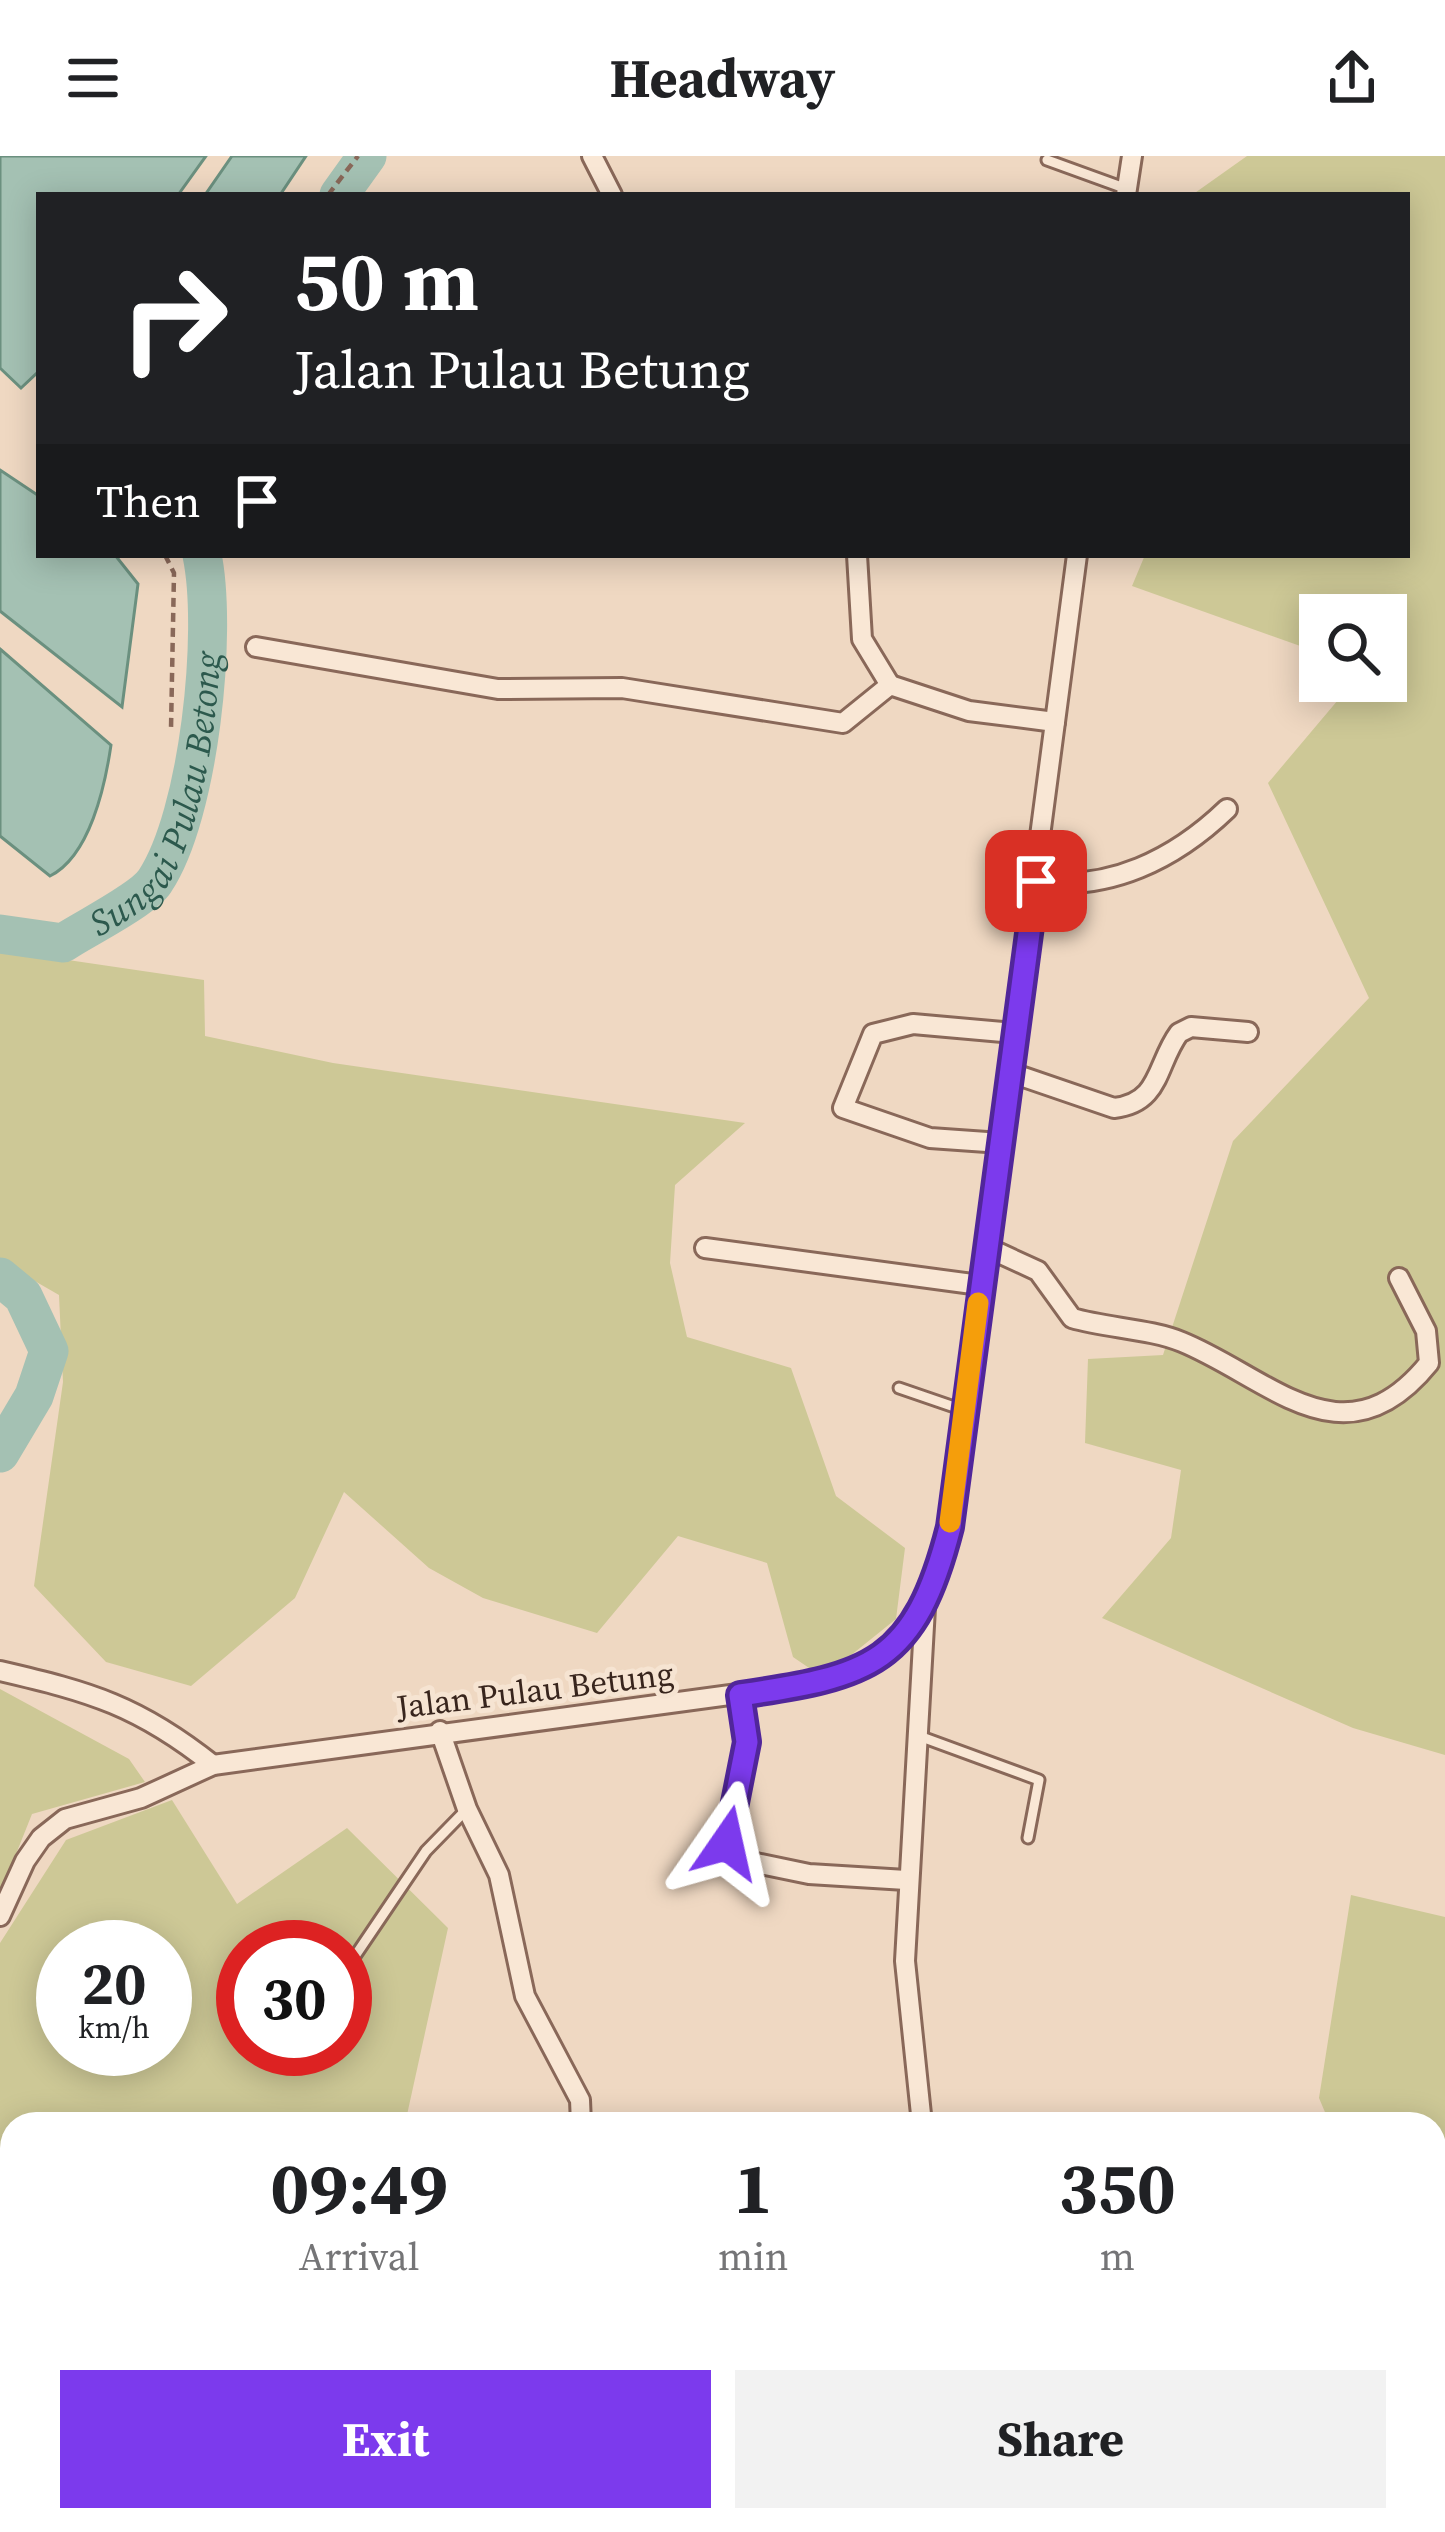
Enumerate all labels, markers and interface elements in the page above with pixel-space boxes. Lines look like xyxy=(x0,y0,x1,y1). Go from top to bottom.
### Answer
text: Headway xyxy=(610,41,835,115)
icon: menu xyxy=(60,45,126,111)
icon: share xyxy=(1319,45,1385,111)
text: 50 m xyxy=(294,223,479,338)
icon: right xyxy=(96,240,252,396)
text: Jalan Pulau Betung xyxy=(294,332,750,406)
icon: arrive xyxy=(224,468,290,534)
text: Then xyxy=(96,470,200,532)
map controls xyxy=(1299,594,1407,702)
button: search xyxy=(1299,594,1407,702)
water label: Sungai Pulau Betong xyxy=(80,649,232,947)
pin xyxy=(985,830,1087,932)
icon: arrive xyxy=(1003,848,1069,914)
street label: Jalan Pulau Betung xyxy=(393,1651,676,1729)
position arrow xyxy=(664,1780,790,1906)
speed limit sign: 30 xyxy=(216,1920,372,2076)
text: 20 xyxy=(81,1942,147,2024)
text: km/h xyxy=(78,2007,150,2048)
text: 09:49 xyxy=(270,2138,448,2237)
text: 1 xyxy=(734,2138,773,2237)
text: 350 xyxy=(1059,2138,1176,2237)
text: Arrival xyxy=(299,2230,419,2283)
text: min xyxy=(718,2230,789,2283)
text: m xyxy=(1100,2230,1135,2283)
button: Exit xyxy=(60,2370,711,2508)
button: Share xyxy=(735,2370,1386,2508)

